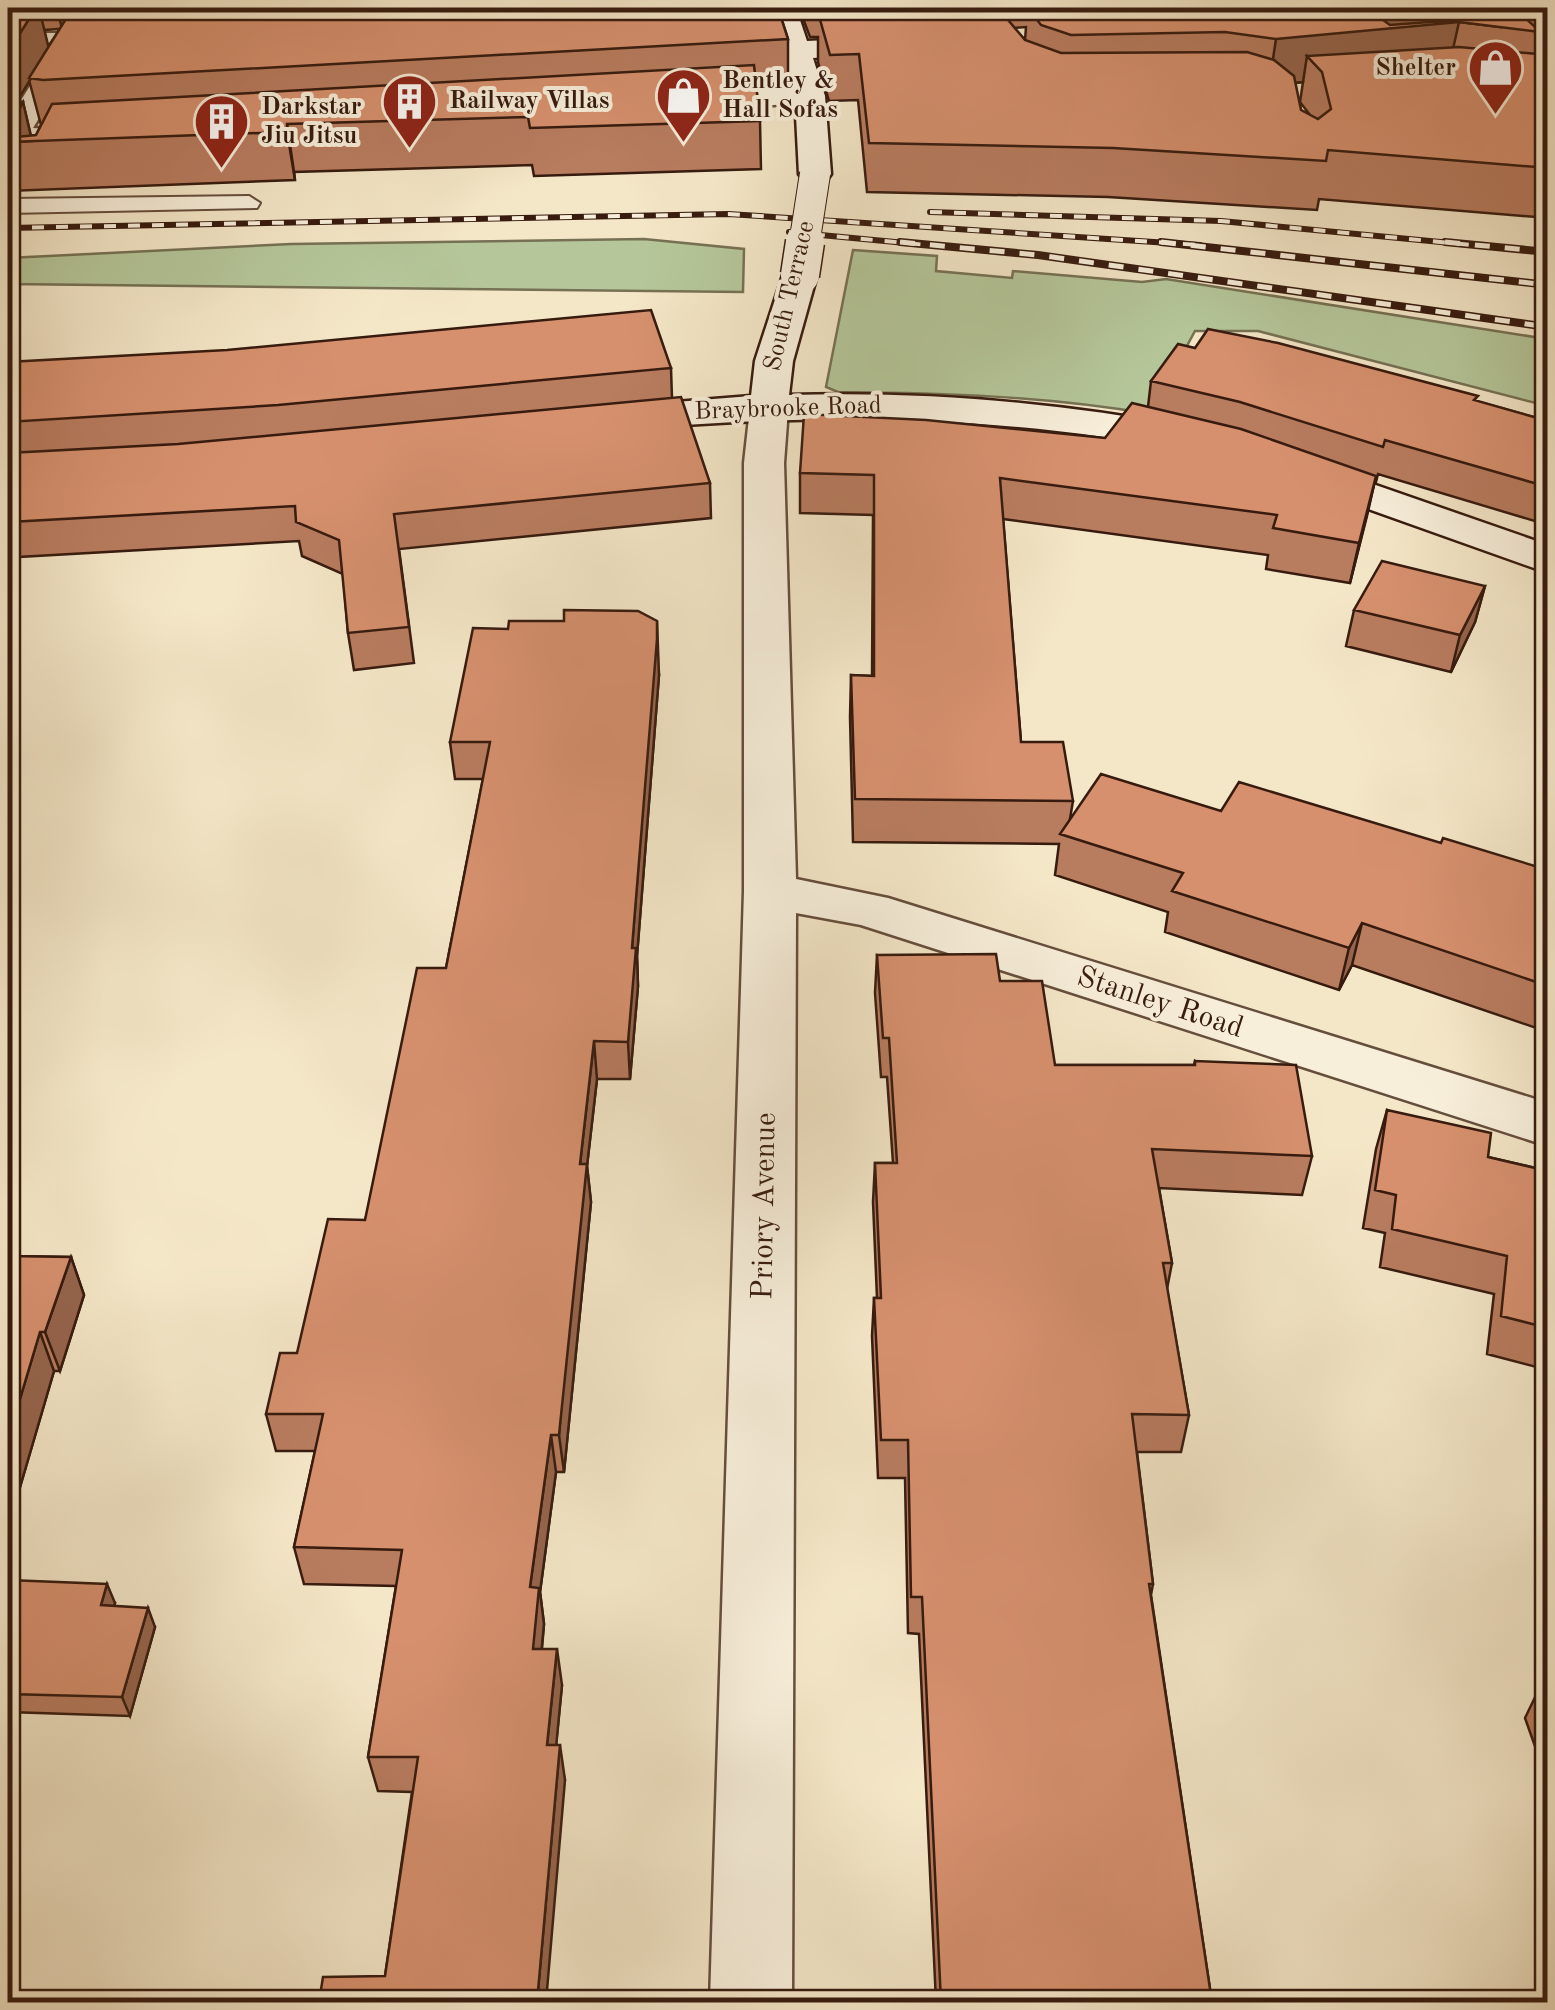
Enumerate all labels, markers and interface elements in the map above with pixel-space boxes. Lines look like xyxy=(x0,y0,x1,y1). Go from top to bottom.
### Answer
shop icon: Shelter xyxy=(1465,38,1525,117)
place label: Shelter xyxy=(1375,56,1456,81)
shop icon: Bentley & Hall Sofas xyxy=(653,65,713,144)
place label: Bentley & Hall Sofas xyxy=(722,69,838,123)
building icon: Railway Villas xyxy=(380,71,440,150)
place label: Railway Villas xyxy=(449,89,609,114)
building icon: Darkstar Jiu Jitsu xyxy=(192,91,252,170)
place label: Darkstar Jiu Jitsu xyxy=(261,95,362,149)
street label: South Terrace xyxy=(761,218,819,374)
street label: Braybrooke Road xyxy=(694,393,882,425)
street label: Stanley Road xyxy=(1073,962,1247,1044)
street label: Priory Avenue xyxy=(748,1112,782,1300)

